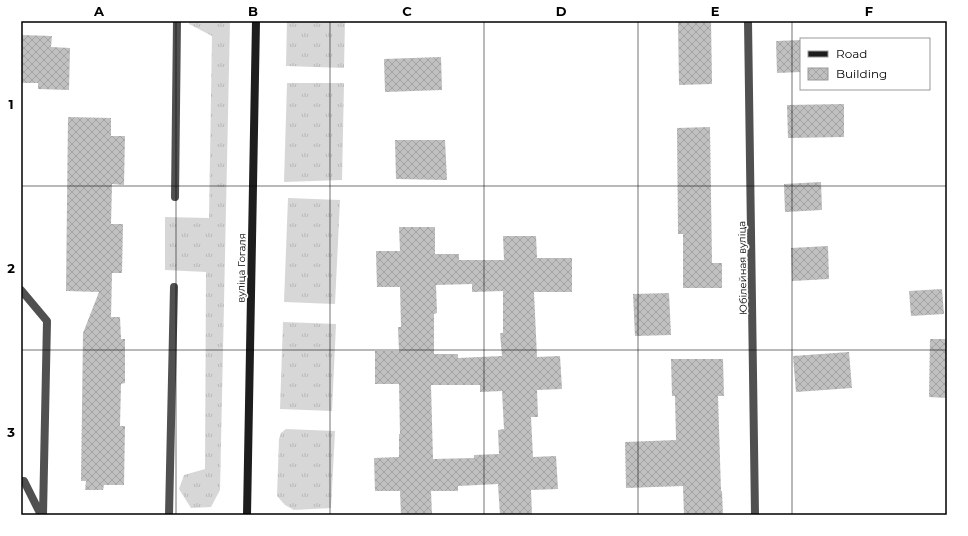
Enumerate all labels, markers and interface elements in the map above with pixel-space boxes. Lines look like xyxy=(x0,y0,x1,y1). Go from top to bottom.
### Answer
text: A xyxy=(93,3,105,19)
text: B xyxy=(248,3,258,19)
text: C xyxy=(402,3,412,19)
text: D xyxy=(556,3,567,19)
text: E xyxy=(711,3,720,19)
text: F xyxy=(865,3,873,19)
legend xyxy=(800,38,930,90)
text: Road xyxy=(836,46,867,61)
text: Building xyxy=(836,66,887,81)
text: 1 xyxy=(8,96,14,112)
street label: Юбілейная вуліца xyxy=(735,221,750,315)
street label: вуліца Гогаля xyxy=(234,233,249,303)
text: 2 xyxy=(7,260,15,276)
text: 3 xyxy=(6,424,15,440)

